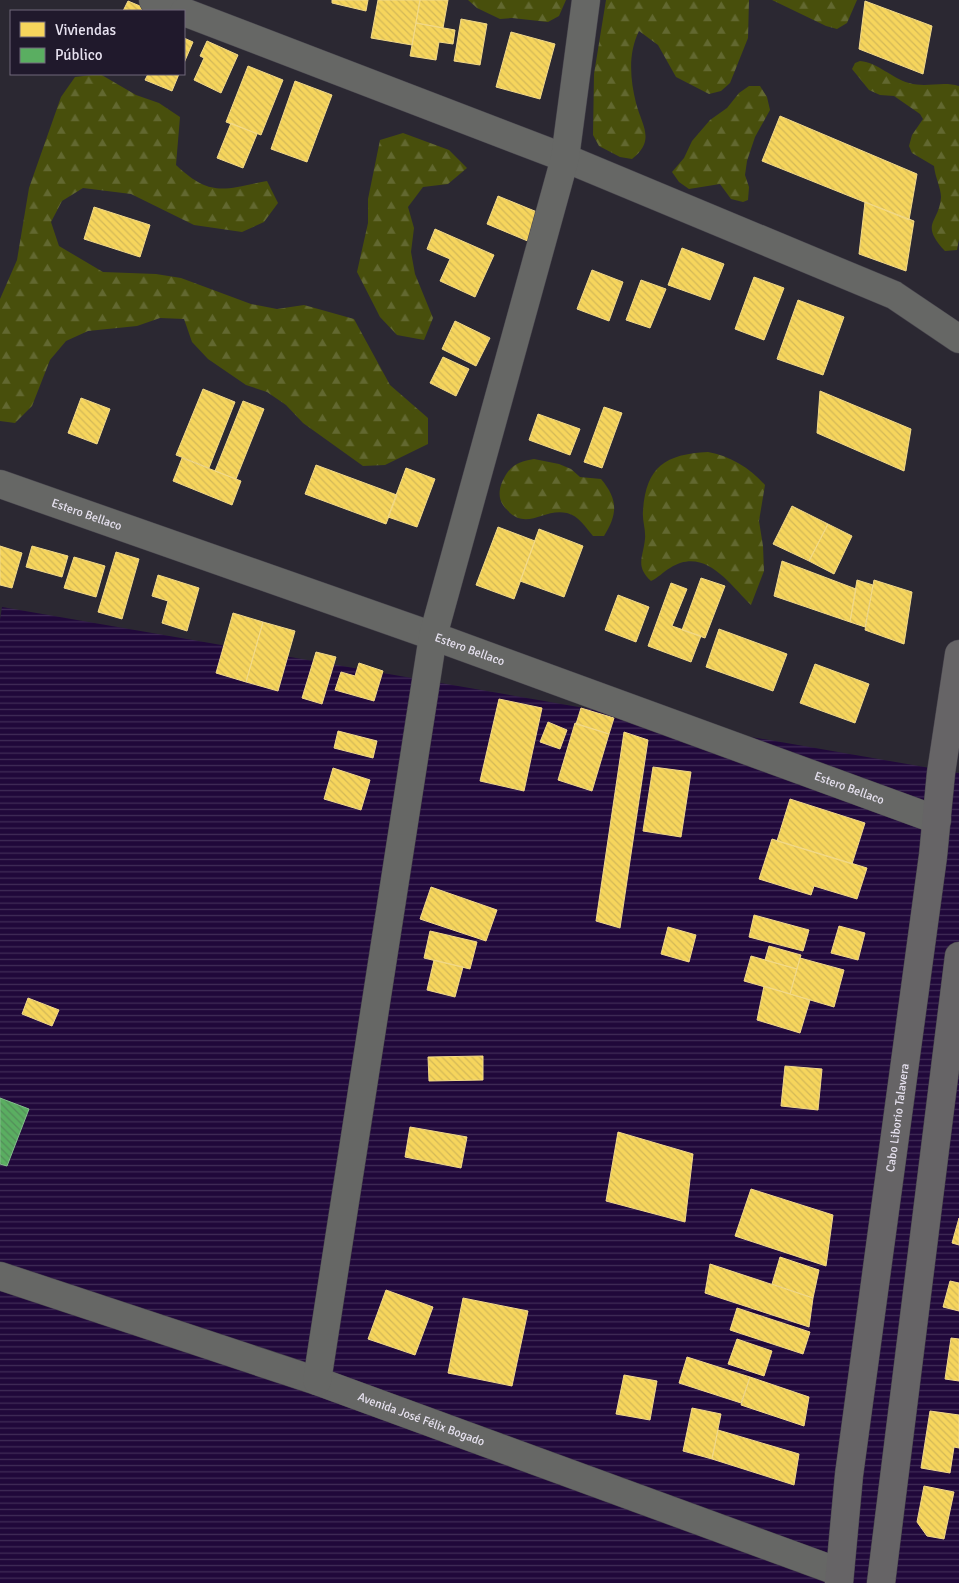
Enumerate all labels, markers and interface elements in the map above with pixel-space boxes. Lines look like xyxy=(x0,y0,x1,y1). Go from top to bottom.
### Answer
legend xyxy=(10,10,185,75)
text: Viviendas xyxy=(55,21,116,39)
text: Público xyxy=(55,46,103,64)
street label: Estero Bellaco xyxy=(50,496,124,534)
street label: Estero Bellaco xyxy=(433,630,507,670)
street label: Estero Bellaco xyxy=(812,769,886,808)
street label: Cabo Liborio Talavera xyxy=(883,1063,913,1173)
street label: Avenida José Félix Bogado xyxy=(356,1390,487,1450)

